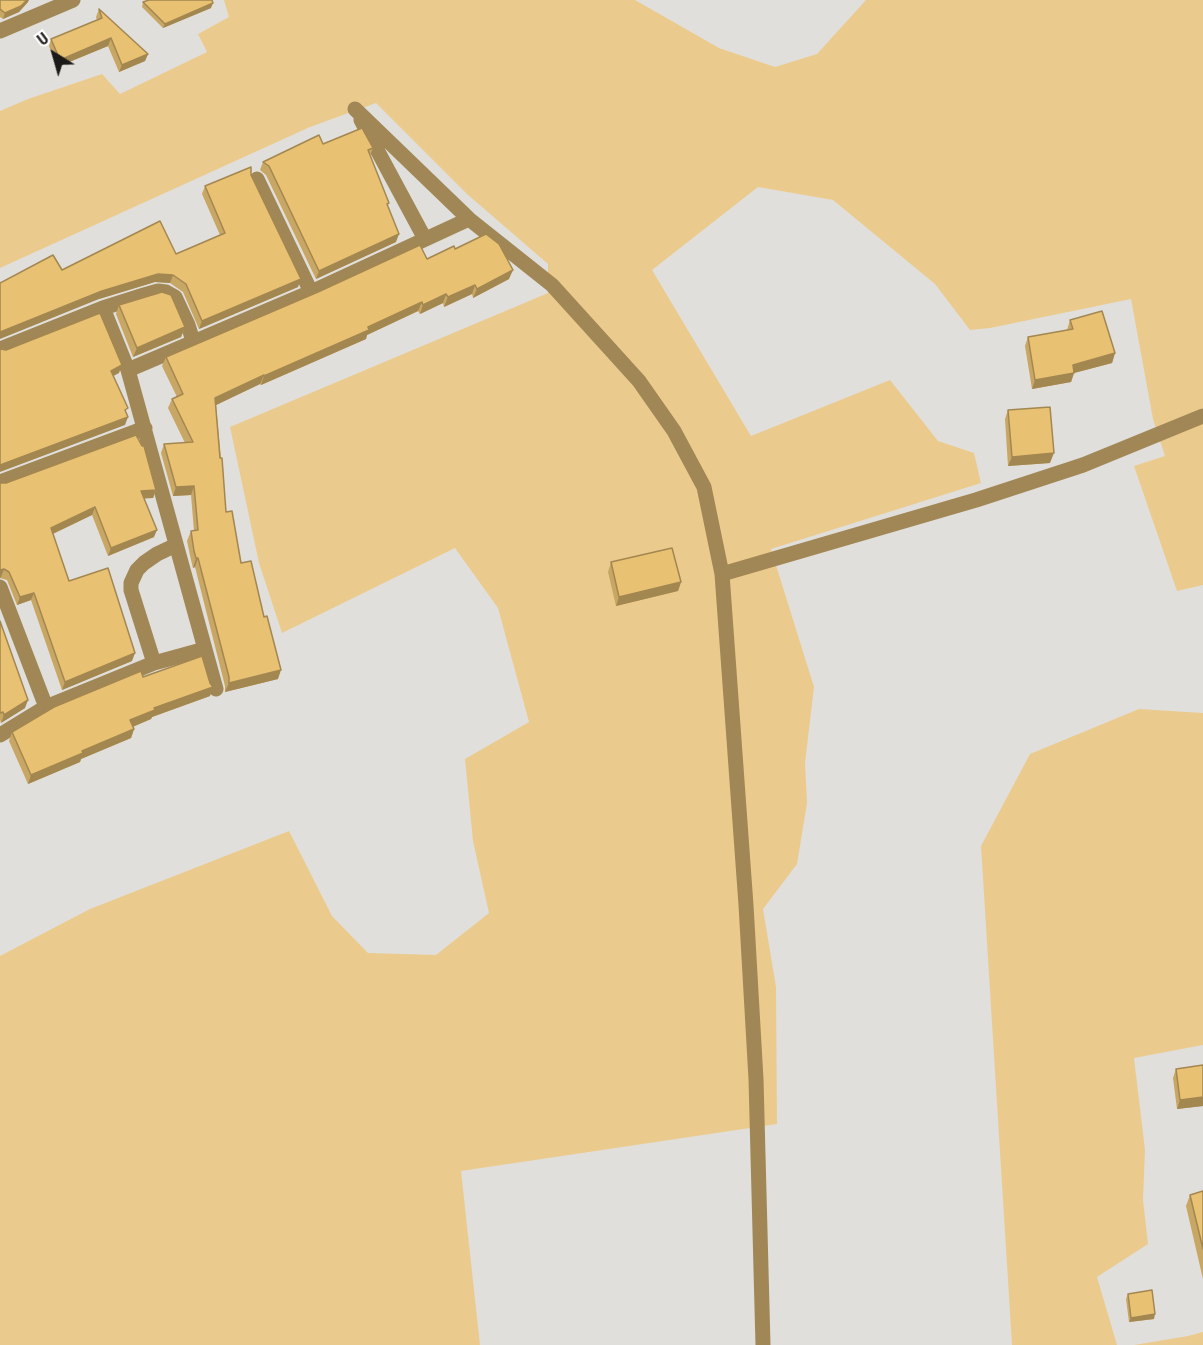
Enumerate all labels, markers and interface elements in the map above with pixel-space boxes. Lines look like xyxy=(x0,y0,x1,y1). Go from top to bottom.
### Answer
north arrow xyxy=(24,24,84,84)
text: U xyxy=(33,29,52,50)

